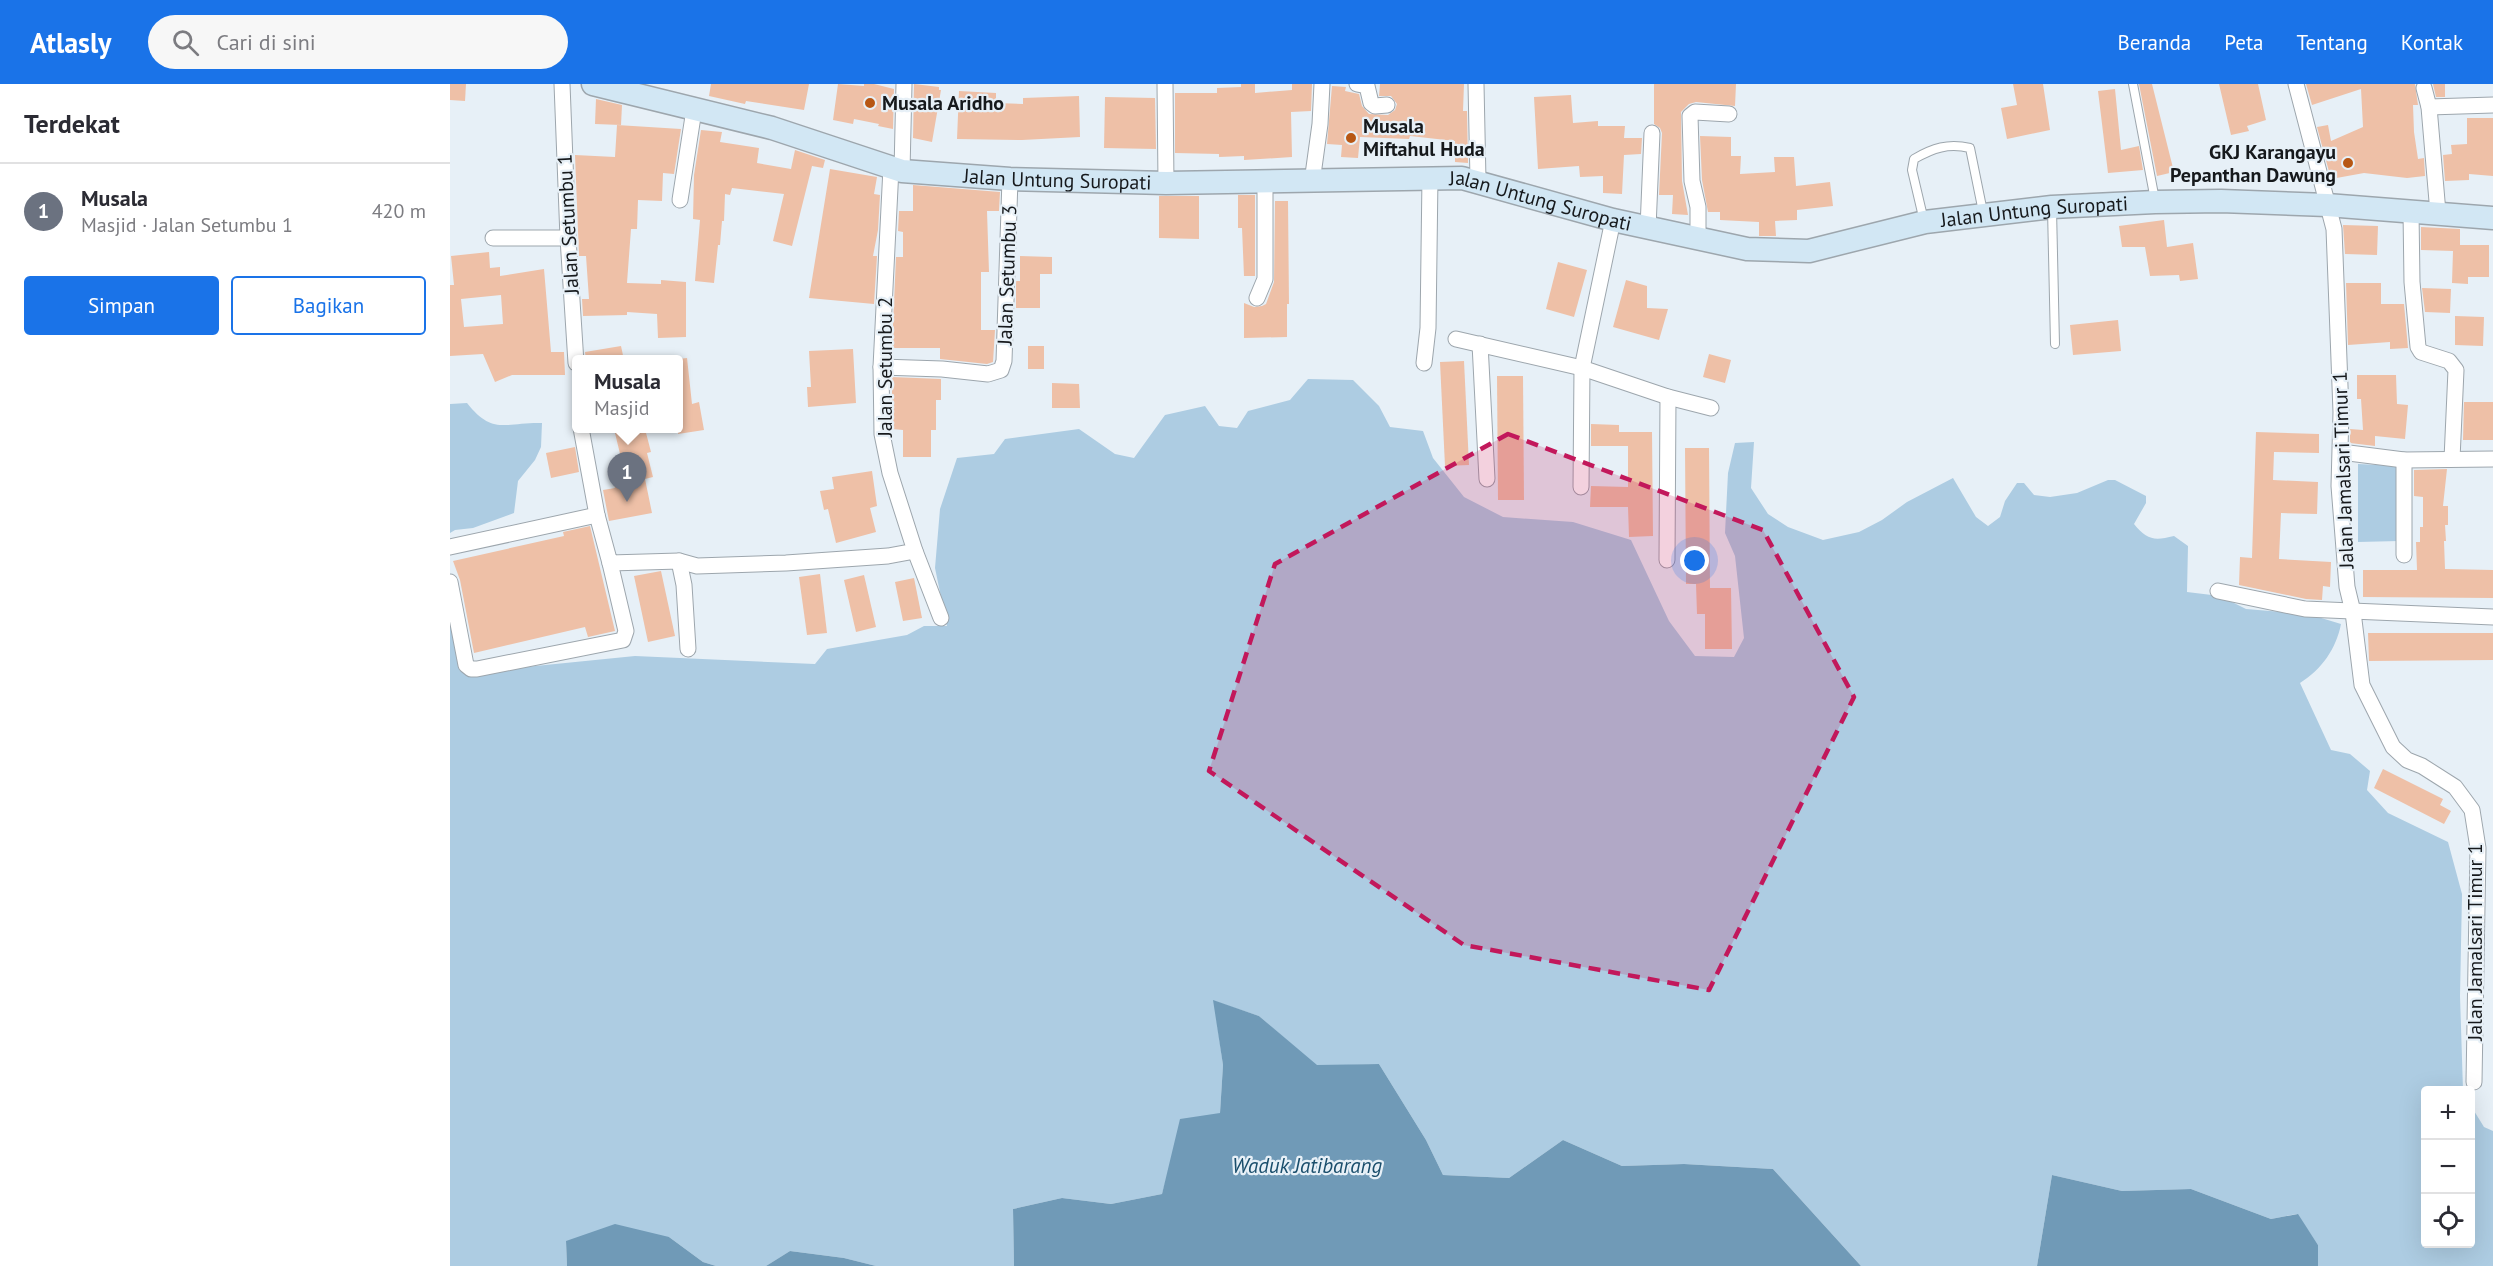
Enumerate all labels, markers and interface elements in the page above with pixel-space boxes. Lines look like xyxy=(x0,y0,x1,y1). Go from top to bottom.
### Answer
search box xyxy=(148,15,568,69)
text: Atlasly xyxy=(30,24,112,61)
icon: search xyxy=(169,26,202,59)
text: Cari di sini xyxy=(217,28,316,56)
text: Beranda xyxy=(2118,29,2191,56)
text: Peta xyxy=(2224,29,2263,56)
text: Tentang xyxy=(2296,29,2368,56)
text: Kontak xyxy=(2401,29,2463,56)
place label: Musala Aridho xyxy=(882,90,1004,116)
marker: Musala Aridho xyxy=(863,96,877,110)
text: Terdekat xyxy=(24,107,120,140)
place label: Musala Miftahul Huda xyxy=(1363,113,1485,162)
marker: Musala Miftahul Huda xyxy=(1344,131,1358,145)
place label: GKJ Karangayu Pepanthan Dawung xyxy=(2170,139,2336,188)
street label: Jalan Setumbu 1 xyxy=(551,153,585,296)
marker: GKJ Karangayu Pepanthan Dawung xyxy=(2341,156,2355,170)
street label: Jalan Untung Suropati xyxy=(961,163,1152,196)
street label: Jalan Untung Suropati xyxy=(1448,165,1634,237)
text: Musala xyxy=(81,184,148,212)
street label: Jalan Untung Suropati xyxy=(1938,190,2129,233)
text: 1 xyxy=(38,198,49,224)
text: 420 m xyxy=(372,198,426,224)
street label: Jalan Setumbu 3 xyxy=(992,204,1022,347)
text: Masjid · Jalan Setumbu 1 xyxy=(81,212,293,238)
button: Simpan xyxy=(24,276,219,335)
button: Bagikan xyxy=(231,276,426,335)
street label: Jalan Setumbu 2 xyxy=(872,297,898,438)
popup xyxy=(572,355,683,433)
text: Musala xyxy=(594,367,661,395)
street label: Jalan Jamalsari Timur 1 xyxy=(2327,371,2359,570)
text: Masjid xyxy=(594,395,650,421)
pin: 1 xyxy=(608,452,646,502)
your location xyxy=(1680,546,1709,575)
street label: Jalan Jamalsari Timur 1 xyxy=(2462,843,2488,1042)
map controls xyxy=(2421,1086,2475,1248)
button: + xyxy=(2421,1086,2475,1140)
button: − xyxy=(2421,1140,2475,1194)
water label: Waduk Jatibarang xyxy=(1232,1152,1382,1179)
button: locate xyxy=(2421,1194,2475,1248)

